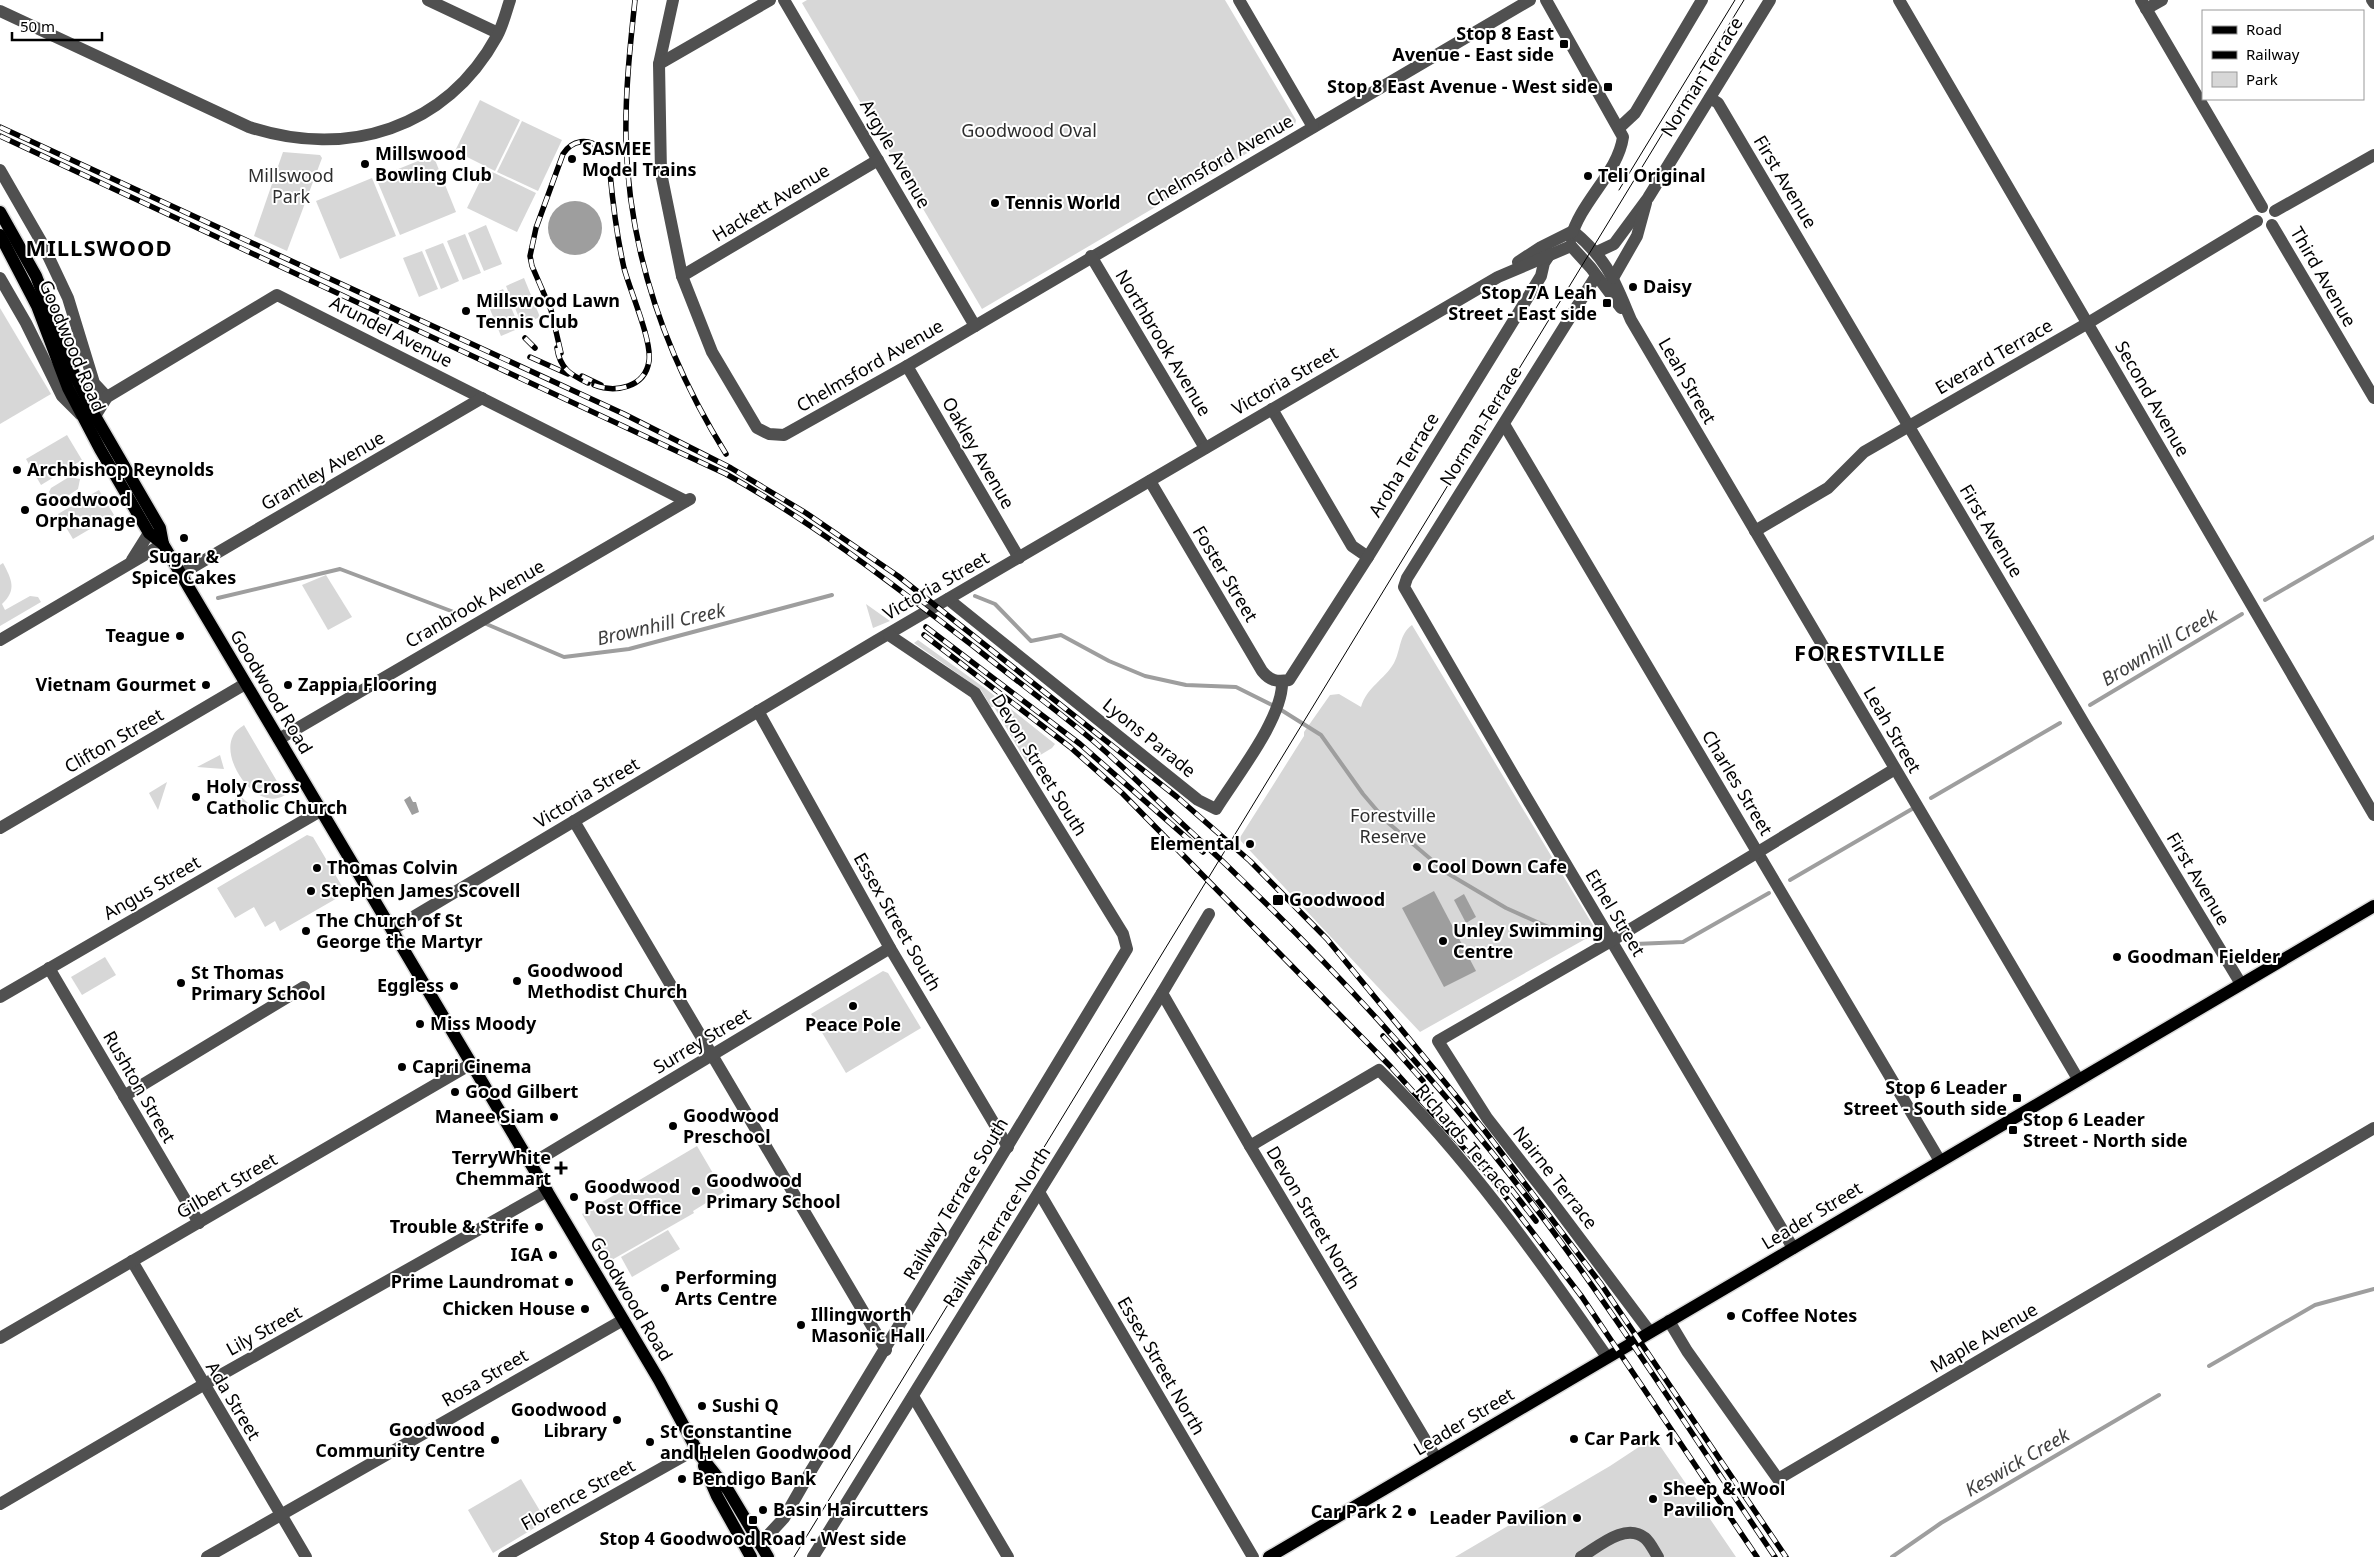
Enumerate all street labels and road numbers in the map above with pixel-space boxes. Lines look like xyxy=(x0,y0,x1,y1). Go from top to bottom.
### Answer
street label: Norman Terrace xyxy=(1655,12,1748,141)
street label: Argyle Avenue xyxy=(855,95,937,212)
street label: Chelmsford Avenue xyxy=(1142,108,1297,212)
street label: First Avenue xyxy=(1749,131,1823,232)
street label: Hackett Avenue xyxy=(707,158,834,247)
street label: Third Avenue xyxy=(2286,222,2362,331)
street label: Northbrook Avenue xyxy=(1111,265,1217,420)
street label: Goodwood Road xyxy=(34,276,111,415)
street label: Arundel Avenue xyxy=(326,290,457,372)
street label: Chelmsford Avenue xyxy=(792,313,947,417)
street label: Everard Terrace xyxy=(1931,313,2056,399)
street label: Leah Street xyxy=(1654,333,1722,428)
street label: Second Avenue xyxy=(2110,336,2196,461)
street label: Victoria Street xyxy=(1227,340,1342,420)
street label: Norman Terrace xyxy=(1434,361,1527,490)
street label: Oakley Avenue xyxy=(937,392,1021,513)
street label: Aroha Terrace xyxy=(1363,408,1444,521)
street label: Grantley Avenue xyxy=(256,425,389,515)
street label: First Avenue xyxy=(1955,480,2029,581)
street label: Foster Street xyxy=(1188,521,1264,626)
street label: Victoria Street xyxy=(878,545,993,625)
street label: Cranbrook Avenue xyxy=(400,553,549,653)
street label: Goodwood Road xyxy=(225,625,318,758)
street label: Leah Street xyxy=(1859,682,1927,777)
street label: Devon Street South xyxy=(986,689,1093,840)
street label: Lyons Parade xyxy=(1098,692,1201,782)
street label: Clifton Street xyxy=(60,702,168,778)
street label: Charles Street xyxy=(1697,726,1779,840)
street label: Victoria Street xyxy=(529,751,644,833)
street label: First Avenue xyxy=(2162,828,2236,929)
street label: Essex Street South xyxy=(849,848,947,995)
street label: Angus Street xyxy=(99,849,205,925)
street label: Ethel Street xyxy=(1580,865,1651,961)
street label: Surrey Street xyxy=(648,1001,755,1079)
street label: Rushton Street xyxy=(98,1026,182,1147)
street label: Richards Terrace xyxy=(1411,1078,1519,1200)
street label: Railway Terrace South xyxy=(897,1113,1013,1284)
street label: Nairne Terrace xyxy=(1508,1121,1603,1234)
street label: Devon Street North xyxy=(1262,1141,1366,1294)
street label: Railway Terrace North xyxy=(937,1142,1055,1311)
street label: Gilbert Street xyxy=(172,1146,282,1224)
street label: Leader Street xyxy=(1757,1175,1867,1255)
street label: Goodwood Road xyxy=(585,1232,678,1365)
street label: Essex Street North xyxy=(1113,1292,1211,1439)
street label: Maple Avenue xyxy=(1925,1297,2042,1378)
street label: Lily Street xyxy=(221,1299,306,1361)
street label: Rosa Street xyxy=(437,1343,532,1411)
street label: Ada Street xyxy=(201,1357,267,1445)
street label: Leader Street xyxy=(1409,1381,1519,1461)
street label: Florence Street xyxy=(516,1453,639,1535)

